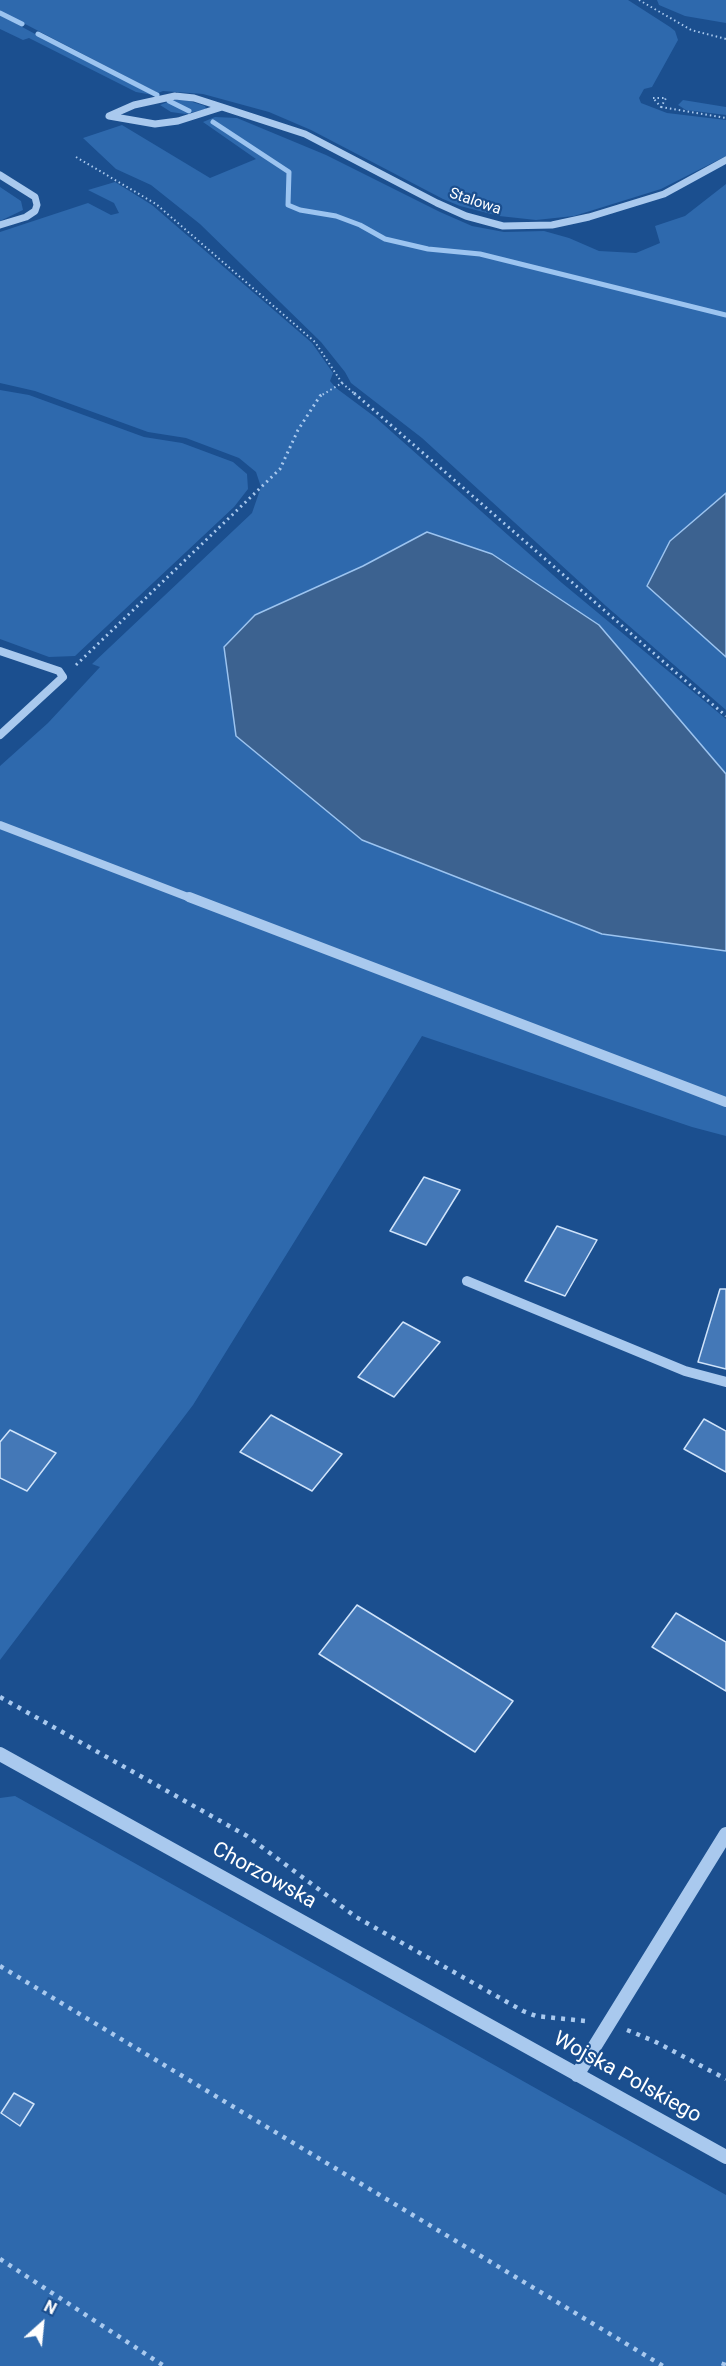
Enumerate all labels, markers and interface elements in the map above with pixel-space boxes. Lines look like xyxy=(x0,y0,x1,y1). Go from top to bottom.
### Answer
street label: Stalowa xyxy=(447,185,503,219)
street label: Chorzowska xyxy=(207,1837,321,1915)
street label: Wojska Polskiego xyxy=(549,2027,705,2129)
north arrow xyxy=(12,2294,72,2354)
text: N xyxy=(41,2296,60,2319)

